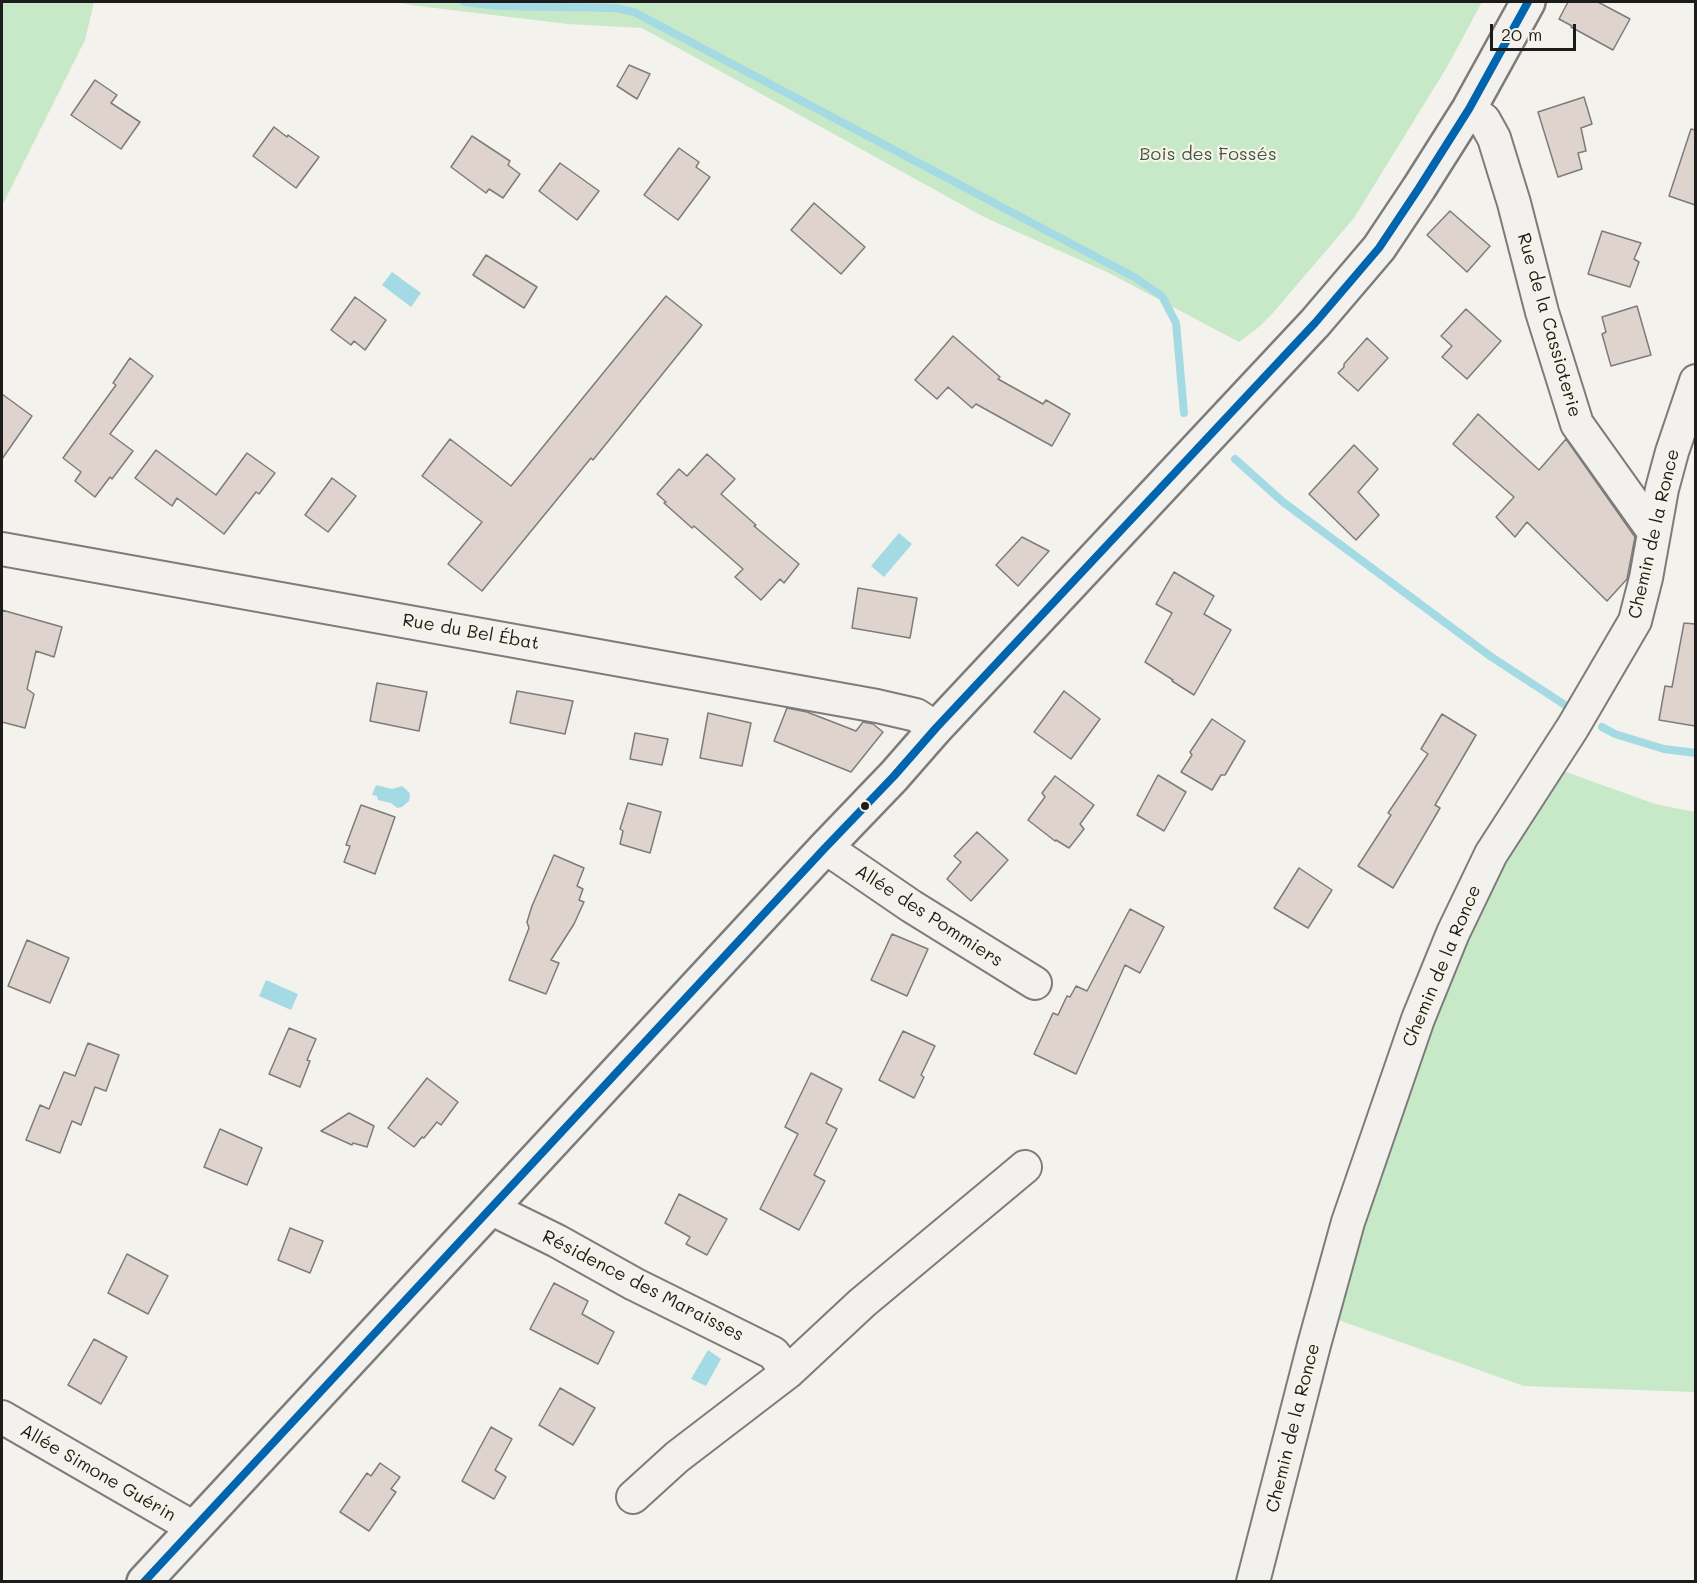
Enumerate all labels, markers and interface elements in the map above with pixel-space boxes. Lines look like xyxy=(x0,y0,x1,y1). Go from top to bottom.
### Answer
scale bar xyxy=(1493,12,1578,50)
text: 20 m xyxy=(1501,22,1542,46)
park label: Bois des Fossés xyxy=(1139,143,1277,165)
street label: Rue de la Cassioterie xyxy=(1512,230,1586,420)
street label: Chemin de la Ronce xyxy=(1624,447,1684,621)
street label: Rue du Bel Ébat xyxy=(401,609,541,655)
unlabelled marker xyxy=(859,800,871,812)
street label: Allée des Pommiers xyxy=(851,860,1007,972)
street label: Chemin de la Ronce xyxy=(1398,882,1486,1050)
street label: Résidence des Maraisses xyxy=(539,1226,747,1346)
street label: Chemin de la Ronce xyxy=(1262,1341,1324,1515)
street label: Allée Simone Guérin xyxy=(16,1420,180,1526)

